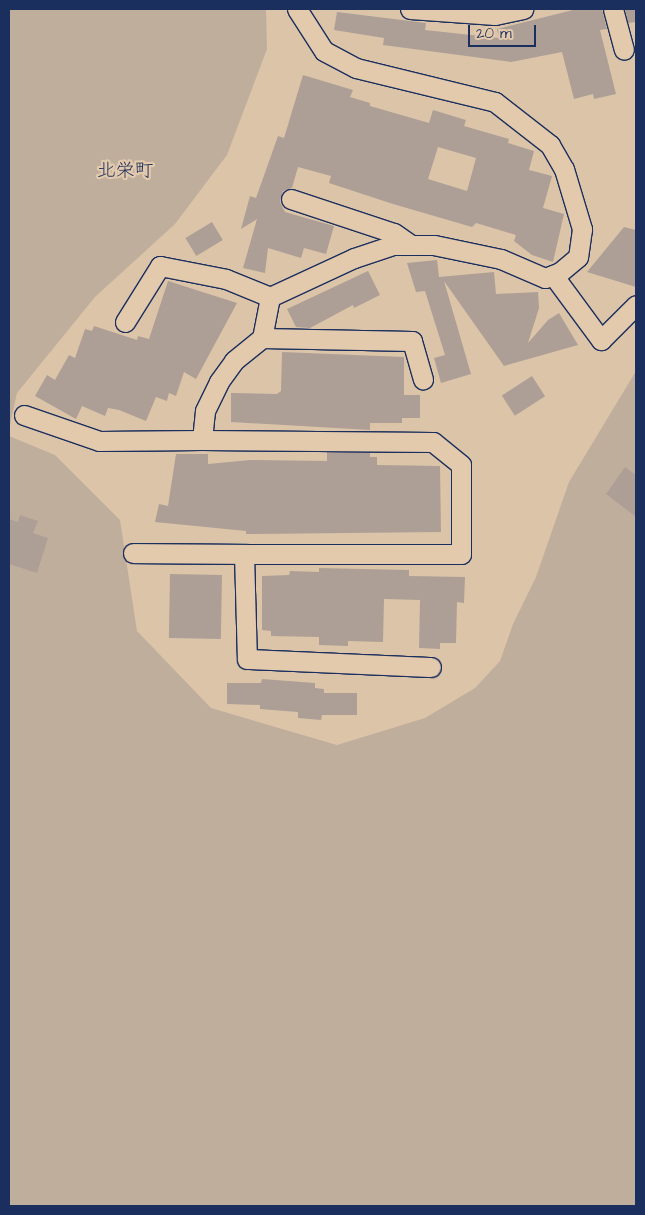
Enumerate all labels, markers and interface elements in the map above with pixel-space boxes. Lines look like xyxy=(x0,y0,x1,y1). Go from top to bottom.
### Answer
scale bar xyxy=(470,15,538,47)
text: 20 m xyxy=(476,23,512,44)
district label: 北栄町 xyxy=(97,160,153,182)

